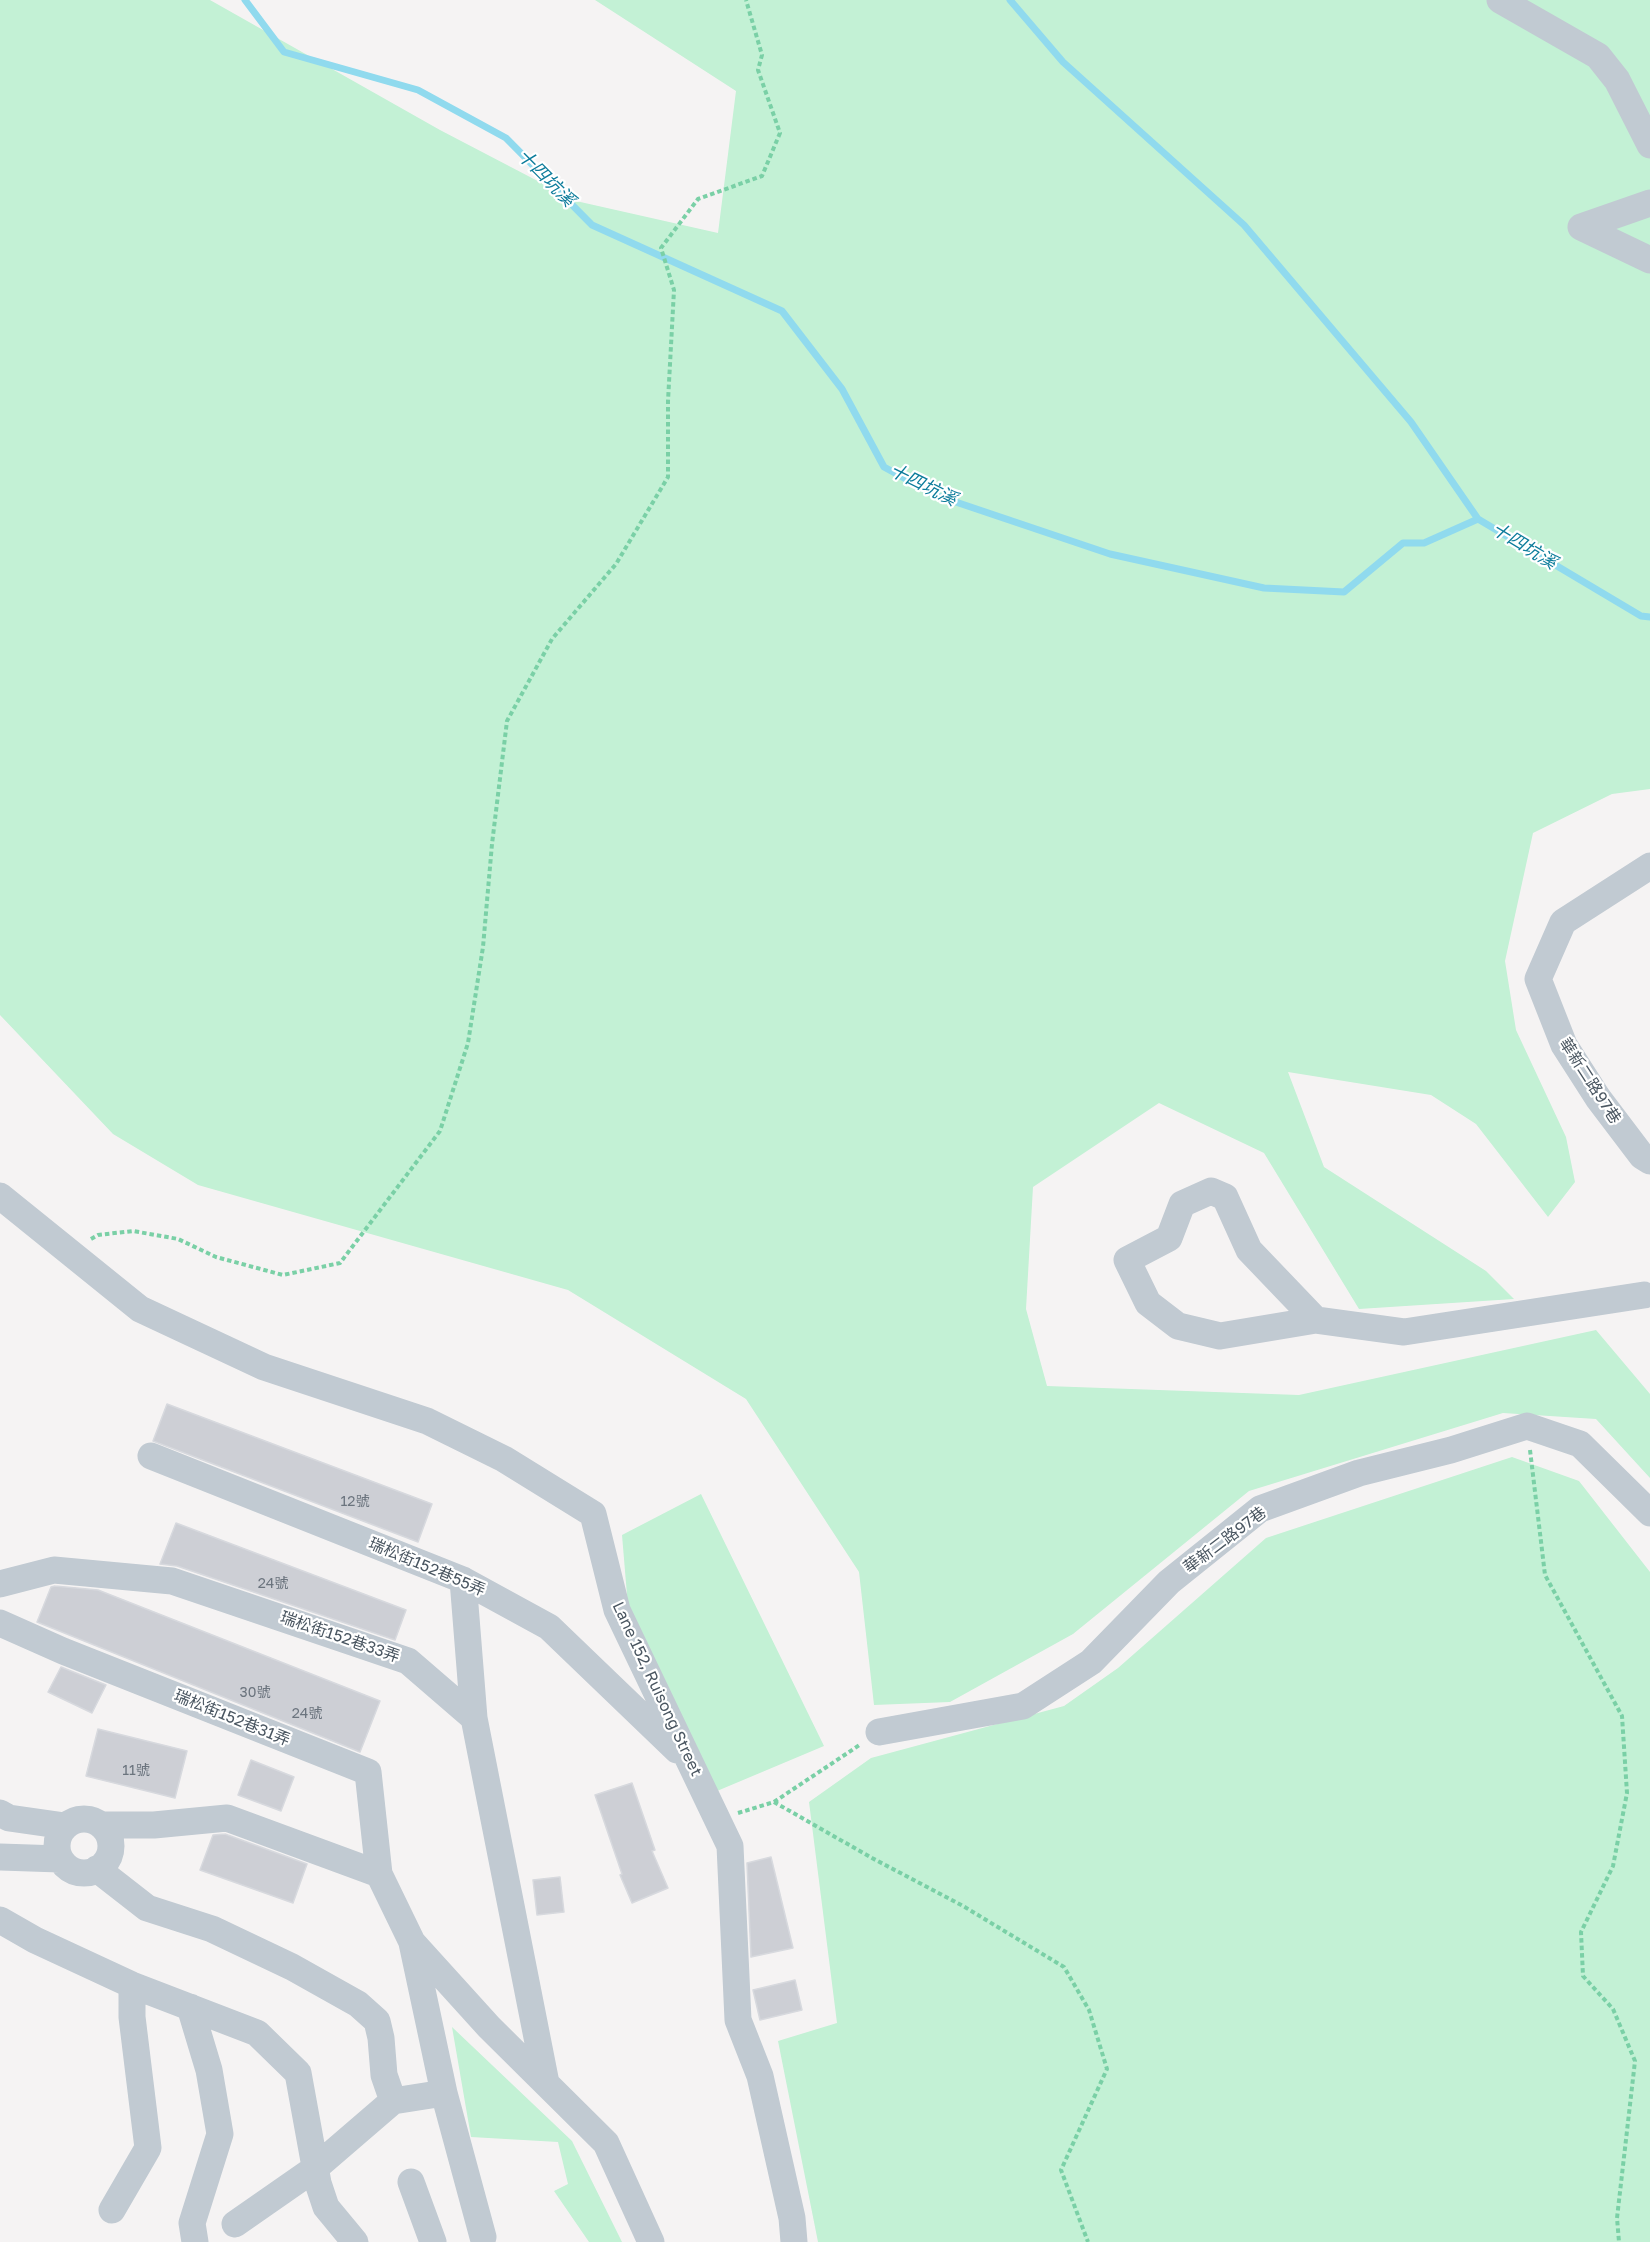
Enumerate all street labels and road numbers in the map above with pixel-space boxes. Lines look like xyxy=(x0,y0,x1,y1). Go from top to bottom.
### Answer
street label: 華新二路97巷 xyxy=(1555,1035,1625,1127)
street label: 華新二路97巷 xyxy=(1180,1503,1270,1577)
street label: 瑞松街152巷55弄 xyxy=(366,1534,488,1600)
street label: Lane 152, Ruisong Street xyxy=(608,1599,706,1779)
street label: 瑞松街152巷33弄 xyxy=(278,1608,402,1666)
street label: 瑞松街152巷31弄 xyxy=(171,1686,293,1750)

